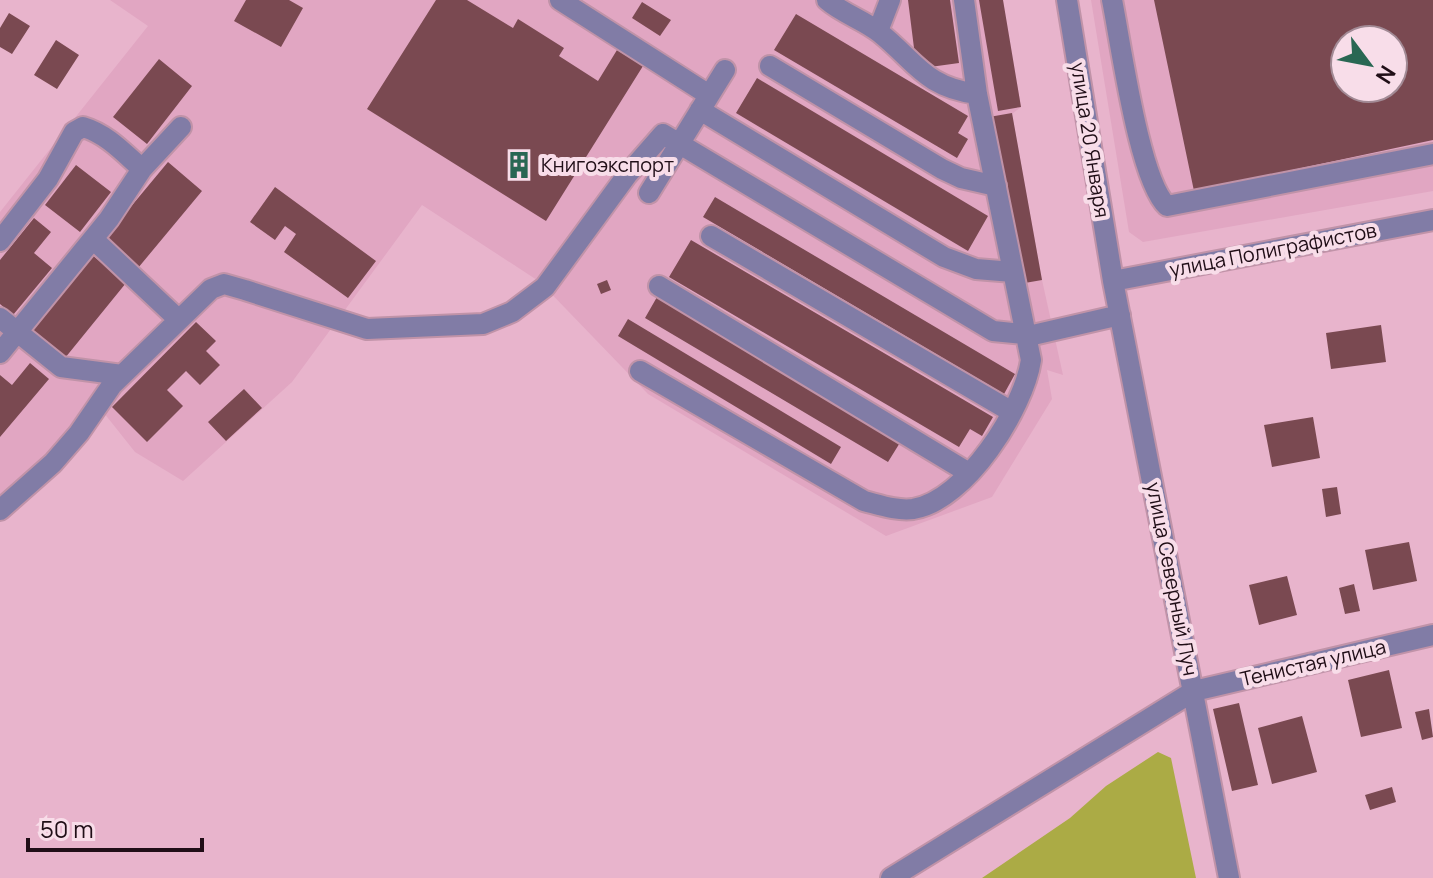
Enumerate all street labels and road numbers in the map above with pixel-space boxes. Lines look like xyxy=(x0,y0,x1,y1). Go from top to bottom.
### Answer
street label: улица 20 Января xyxy=(1065,60,1116,220)
street label: улица Полиграфистов xyxy=(1167,216,1379,283)
street label: улица Северный Луч xyxy=(1140,480,1205,678)
street label: Тенистая улица xyxy=(1237,633,1388,692)

